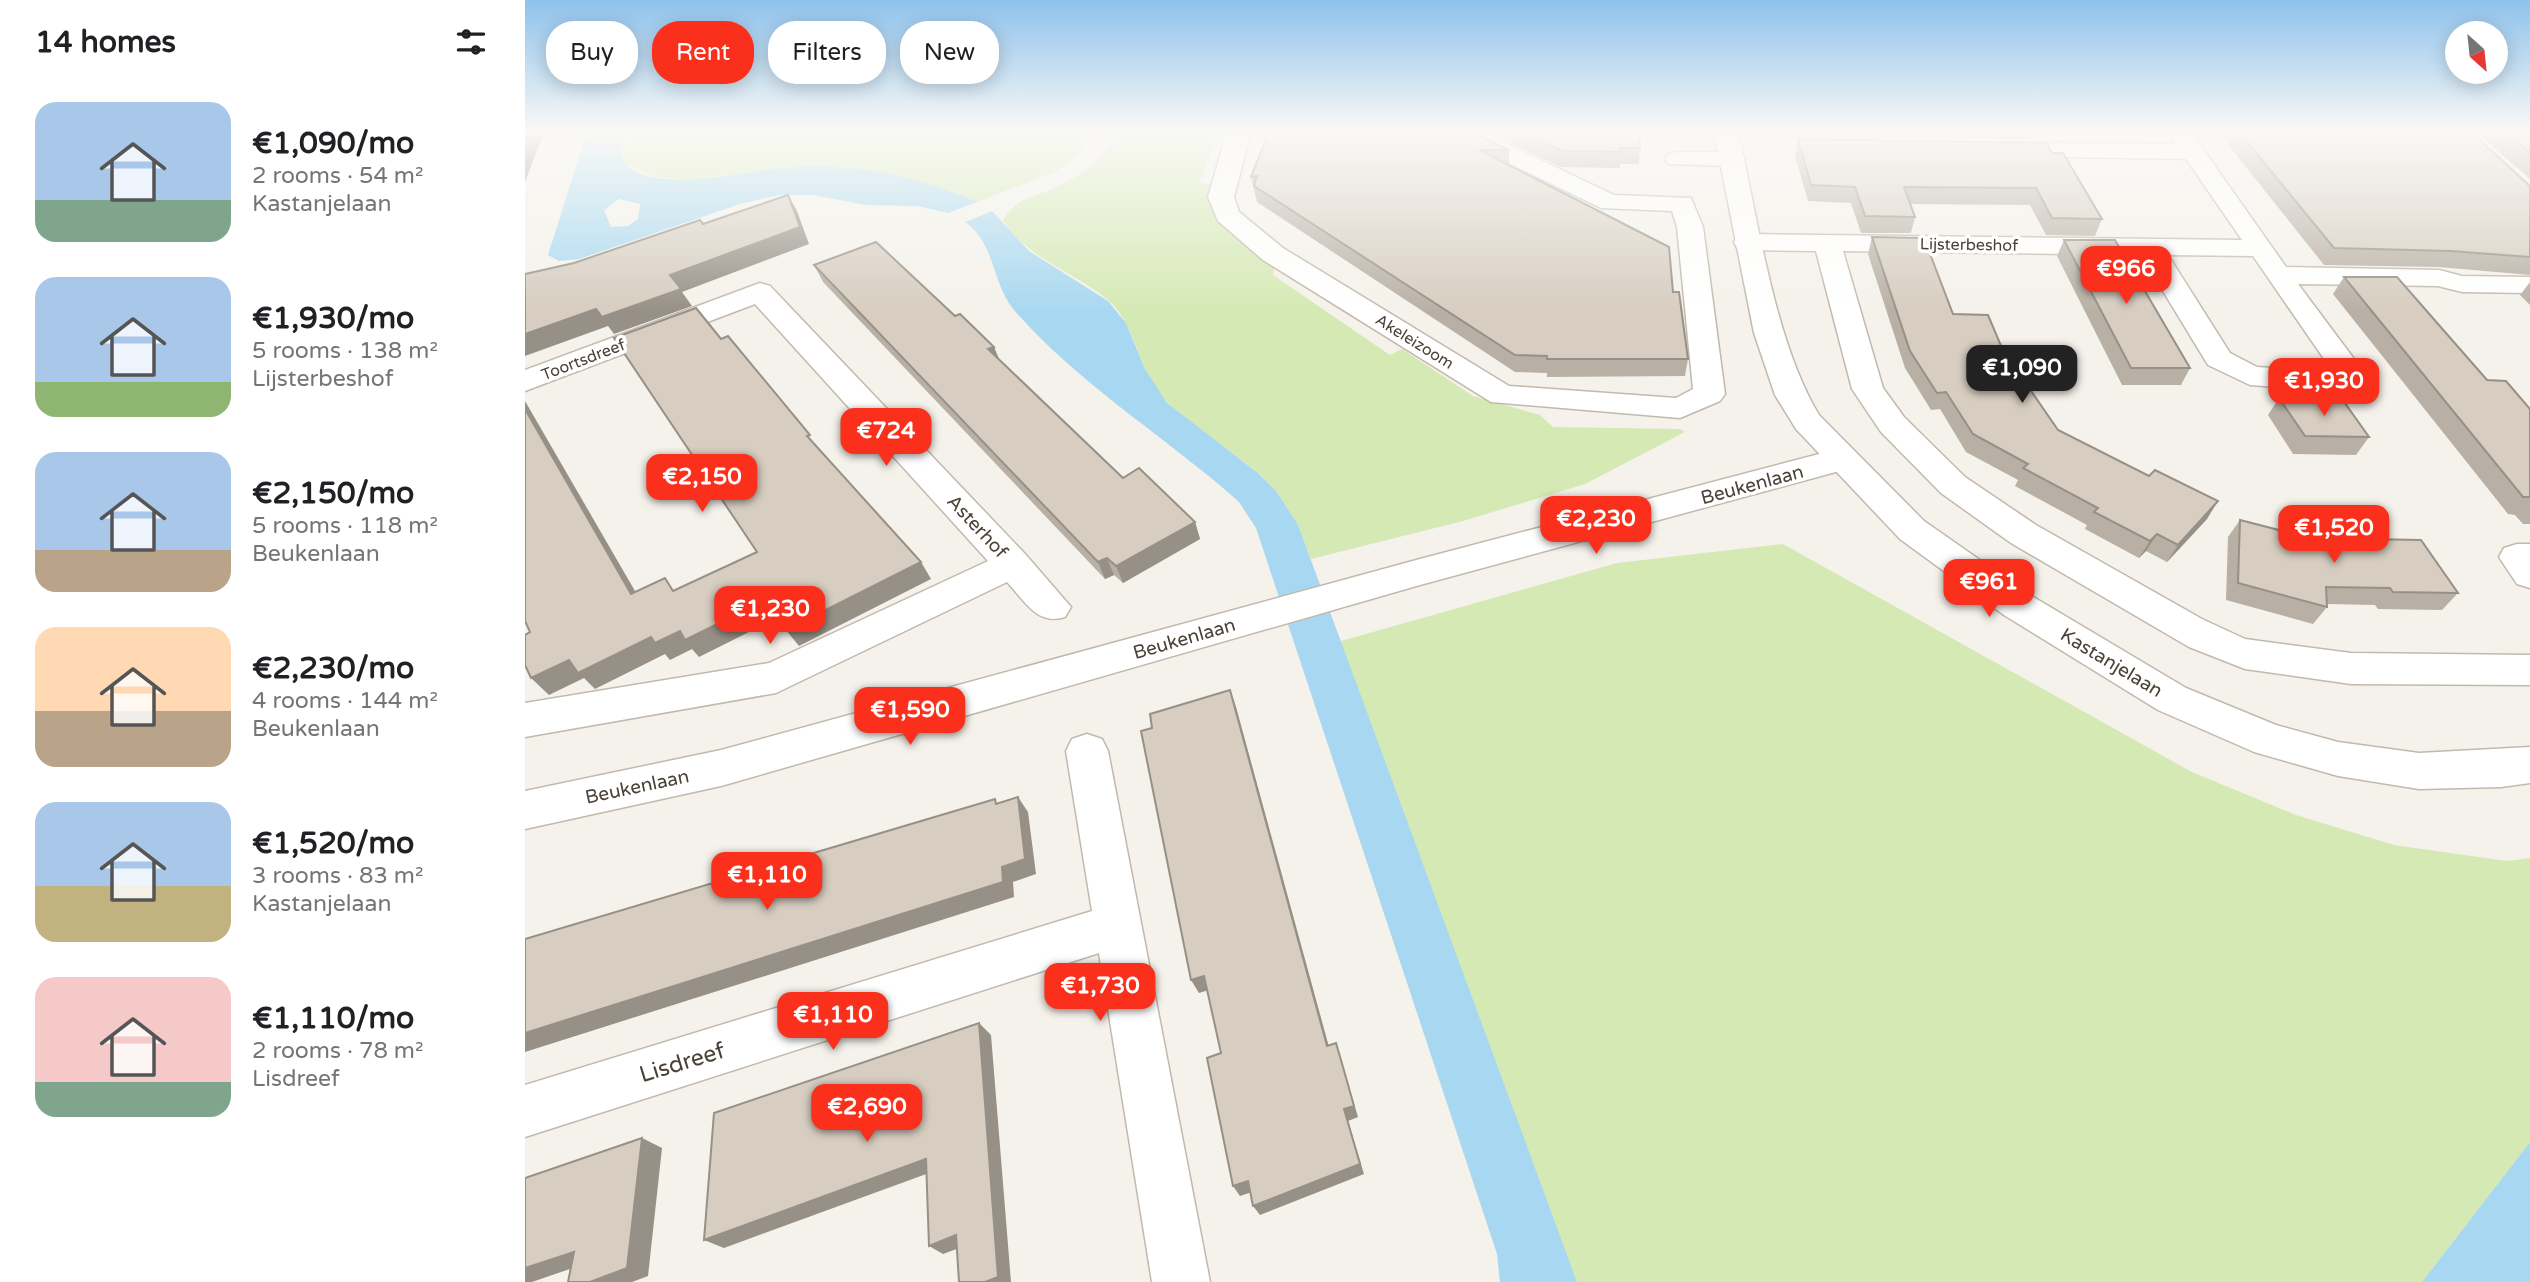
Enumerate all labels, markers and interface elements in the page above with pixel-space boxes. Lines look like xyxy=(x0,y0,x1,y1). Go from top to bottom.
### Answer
chip: Buy xyxy=(546,21,638,84)
chip: Rent xyxy=(652,21,754,84)
chip: Filters xyxy=(768,21,886,84)
chip: New xyxy=(900,21,999,84)
north arrow xyxy=(2445,21,2508,84)
map controls xyxy=(2445,21,2508,84)
icon: filters xyxy=(452,23,490,61)
text: 14 homes xyxy=(35,24,176,61)
text: €1,090/mo xyxy=(252,125,414,162)
icon: home xyxy=(91,130,175,214)
text: 2 rooms · 54 m² xyxy=(252,162,423,190)
text: Kastanjelaan xyxy=(252,190,391,218)
street label: Lijsterbeshof xyxy=(1920,234,2019,256)
pin: €966 xyxy=(2085,246,2167,306)
text: €966 xyxy=(2096,255,2156,283)
text: €1,930/mo xyxy=(252,300,414,337)
icon: home xyxy=(91,305,175,389)
street label: Akeleizoom xyxy=(1372,310,1457,374)
street label: Toortsdreef xyxy=(539,334,629,385)
text: 5 rooms · 138 m² xyxy=(252,337,438,365)
pin: €1,090 xyxy=(1965,346,2079,405)
text: €1,090 xyxy=(1982,354,2062,382)
pin: €1,930 xyxy=(2267,358,2381,418)
text: Lijsterbeshof xyxy=(252,365,393,393)
text: €1,930 xyxy=(2284,367,2364,395)
pin: €724 xyxy=(845,408,927,468)
text: €724 xyxy=(856,417,916,445)
pin: €2,150 xyxy=(645,454,759,514)
street label: Beukenlaan xyxy=(1698,461,1806,509)
text: €2,150 xyxy=(662,463,742,491)
text: €2,150/mo xyxy=(252,475,414,512)
icon: home xyxy=(91,480,175,564)
street label: Asterhof xyxy=(942,490,1013,563)
pin: €2,230 xyxy=(1539,496,1653,556)
text: €2,230 xyxy=(1556,505,1636,533)
pin: €1,520 xyxy=(2277,505,2391,565)
text: 5 rooms · 118 m² xyxy=(252,512,438,540)
text: €1,520 xyxy=(2294,514,2374,542)
text: Beukenlaan xyxy=(252,540,380,568)
pin: €961 xyxy=(1948,560,2030,619)
text: €961 xyxy=(1959,568,2019,596)
pin: €1,230 xyxy=(713,586,827,646)
text: €1,230 xyxy=(730,595,810,623)
street label: Beukenlaan xyxy=(1130,614,1238,664)
street label: Kastanjelaan xyxy=(2056,624,2167,702)
text: €2,230/mo xyxy=(252,650,414,687)
icon: home xyxy=(91,655,175,739)
text: 4 rooms · 144 m² xyxy=(252,687,438,715)
pin: €1,590 xyxy=(853,688,967,747)
text: €1,590 xyxy=(870,696,950,724)
text: Beukenlaan xyxy=(252,715,380,743)
street label: Beukenlaan xyxy=(583,765,691,809)
text: €1,520/mo xyxy=(252,825,414,862)
icon: home xyxy=(91,830,175,914)
pin: €1,110 xyxy=(710,852,824,912)
text: €1,110 xyxy=(727,861,807,889)
text: 3 rooms · 83 m² xyxy=(252,862,423,890)
text: Kastanjelaan xyxy=(252,890,391,918)
pin: €1,730 xyxy=(1043,964,1157,1023)
text: €1,730 xyxy=(1060,972,1140,1000)
pin: €1,110 xyxy=(776,992,890,1052)
text: €1,110/mo xyxy=(252,1000,414,1037)
text: €1,110 xyxy=(793,1001,873,1029)
icon: home xyxy=(91,1005,175,1089)
text: 2 rooms · 78 m² xyxy=(252,1037,423,1065)
street label: Lisdreef xyxy=(636,1037,729,1089)
text: Lisdreef xyxy=(252,1065,340,1093)
pin: €2,690 xyxy=(810,1084,924,1144)
text: €2,690 xyxy=(827,1093,907,1121)

